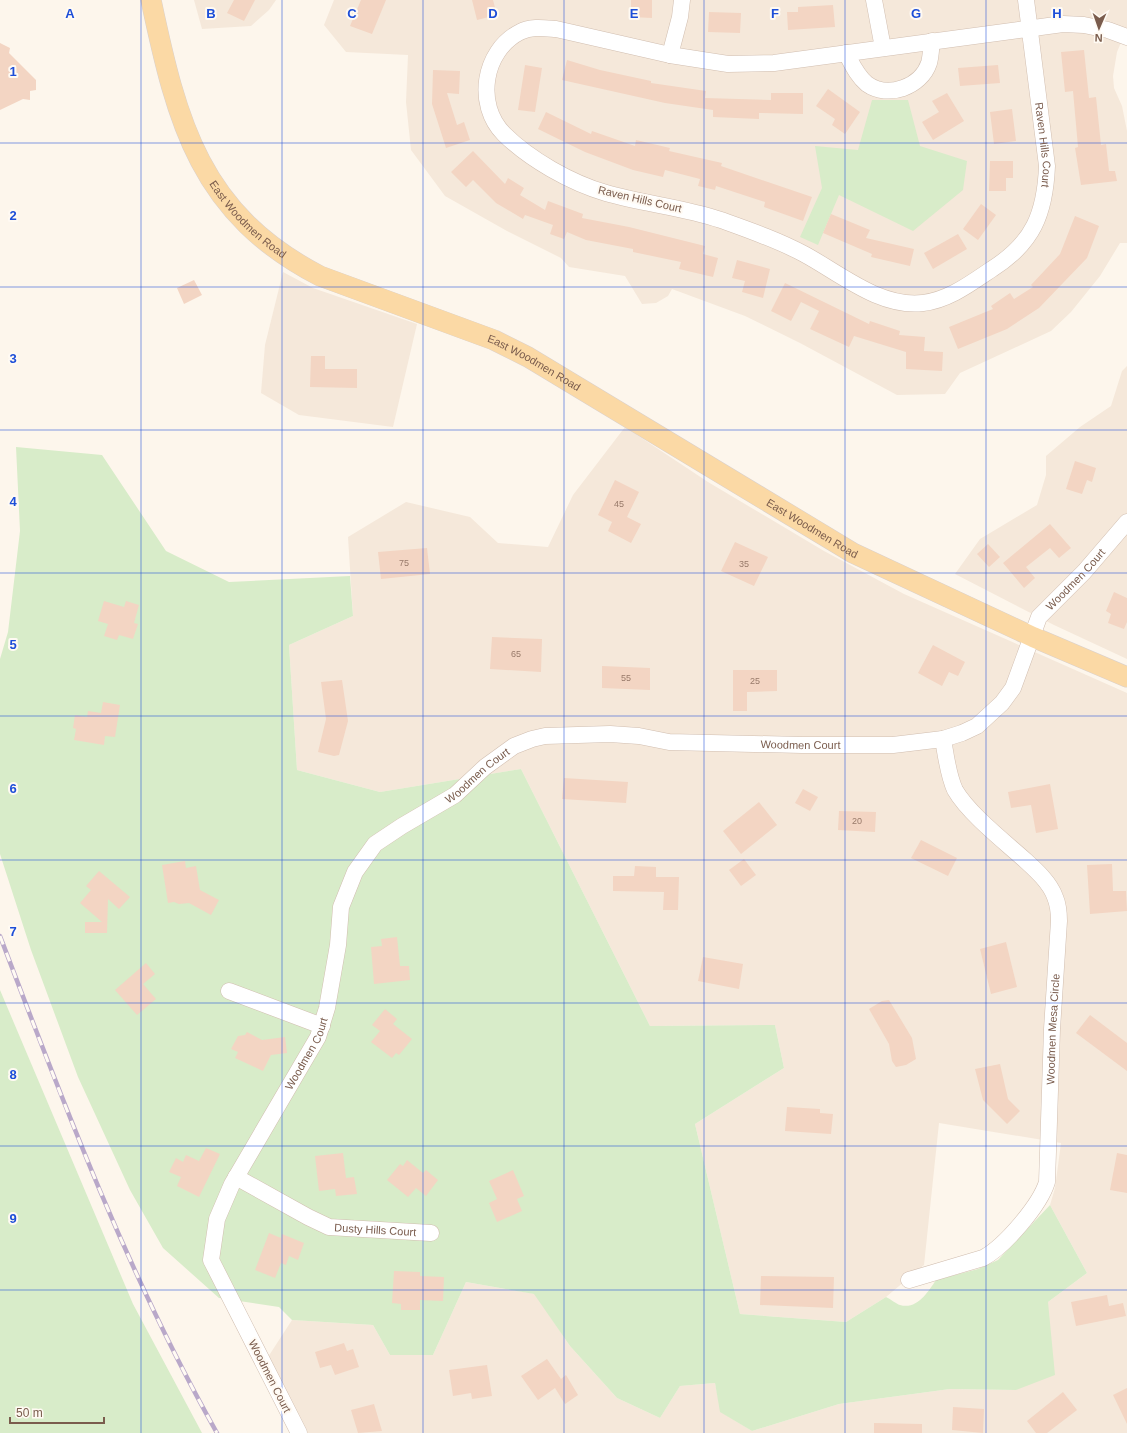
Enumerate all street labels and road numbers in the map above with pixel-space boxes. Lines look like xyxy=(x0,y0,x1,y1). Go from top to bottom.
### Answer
street label: Raven Hills Court xyxy=(1033,102,1053,188)
street label: East Woodmen Road xyxy=(207,178,289,260)
street label: Raven Hills Court xyxy=(597,184,683,214)
street label: East Woodmen Road xyxy=(486,332,583,393)
street label: East Woodmen Road xyxy=(764,496,860,560)
street label: Woodmen Court xyxy=(1044,546,1107,612)
street label: Woodmen Court xyxy=(760,738,840,751)
street label: Woodmen Court xyxy=(443,745,512,805)
street label: Woodmen Mesa Circle xyxy=(1044,973,1062,1085)
street label: Woodmen Court xyxy=(283,1016,330,1092)
street label: Dusty Hills Court xyxy=(334,1221,417,1238)
street label: Woodmen Court xyxy=(247,1338,293,1414)

